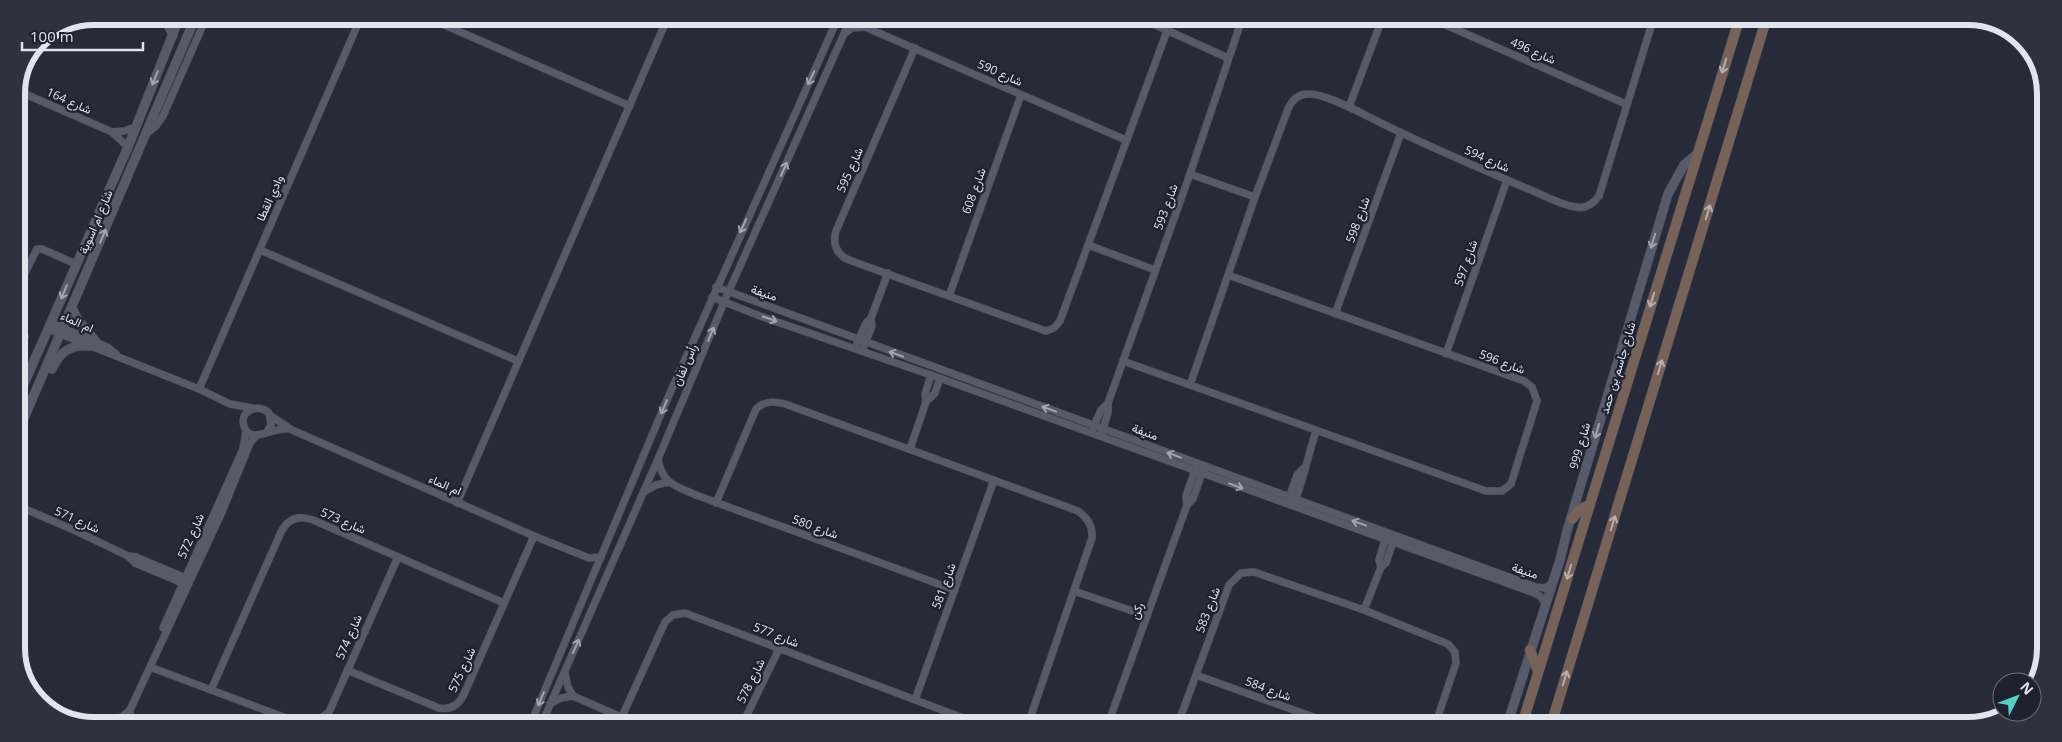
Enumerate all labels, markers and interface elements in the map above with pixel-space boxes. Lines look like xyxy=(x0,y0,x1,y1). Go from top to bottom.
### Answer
scale bar xyxy=(22,20,144,52)
text: 100 m xyxy=(30,26,74,46)
street label: شارع 496 xyxy=(1507,33,1559,69)
street label: شارع 590 xyxy=(974,55,1026,91)
one-way arrow xyxy=(1718,58,1728,74)
one-way arrow xyxy=(150,70,160,85)
one-way arrow xyxy=(806,70,815,85)
street label: شارع 164 xyxy=(43,83,95,119)
street label: شارع 594 xyxy=(1461,141,1513,177)
street label: شارع 595 xyxy=(832,144,868,196)
one-way arrow xyxy=(779,162,789,177)
street label: شارع 608 xyxy=(957,165,991,217)
street label: وادي القطا xyxy=(252,172,289,224)
street label: شارع 593 xyxy=(1149,181,1183,233)
street label: شارع ام اسوية xyxy=(74,187,118,257)
street label: شارع 598 xyxy=(1341,194,1375,246)
one-way arrow xyxy=(1703,204,1713,220)
one-way arrow xyxy=(738,218,747,233)
one-way arrow xyxy=(99,229,109,244)
one-way arrow xyxy=(1648,233,1658,249)
street label: شارع 597 xyxy=(1450,237,1482,289)
street label: منيفة xyxy=(749,280,780,305)
one-way arrow xyxy=(59,284,68,299)
one-way arrow xyxy=(1647,292,1657,308)
street label: ام الماء xyxy=(58,307,96,336)
one-way arrow xyxy=(761,315,777,324)
street label: شارع جاسم بن حمد xyxy=(1595,320,1641,416)
one-way arrow xyxy=(706,327,716,342)
street label: رأس لفان xyxy=(668,341,701,388)
street label: شارع 596 xyxy=(1476,345,1528,379)
one-way arrow xyxy=(888,349,904,358)
one-way arrow xyxy=(1656,360,1666,376)
one-way arrow xyxy=(658,399,668,414)
one-way arrow xyxy=(1041,404,1057,413)
street label: منيفة xyxy=(1130,419,1161,444)
street label: شارع 999 xyxy=(1565,421,1595,471)
one-way arrow xyxy=(1592,422,1602,438)
one-way arrow xyxy=(1167,450,1182,459)
street label: ام الماء xyxy=(426,470,464,499)
one-way arrow xyxy=(1228,482,1243,491)
street label: شارع 571 xyxy=(51,502,103,538)
street label: شارع 573 xyxy=(317,503,369,539)
street label: شارع 572 xyxy=(173,510,209,562)
street label: شارع 580 xyxy=(789,510,841,544)
one-way arrow xyxy=(1608,515,1618,531)
one-way arrow xyxy=(1352,518,1368,527)
street label: منيفة xyxy=(1510,558,1541,583)
street label: شارع 581 xyxy=(927,560,961,612)
one-way arrow xyxy=(1563,564,1573,580)
street label: شارع 583 xyxy=(1191,584,1225,636)
street label: ركن xyxy=(1126,600,1147,622)
street label: شارع 574 xyxy=(331,611,367,663)
street label: شارع 577 xyxy=(750,618,802,652)
one-way arrow xyxy=(572,639,582,654)
street label: شارع 575 xyxy=(444,645,480,695)
street label: شارع 578 xyxy=(732,656,770,706)
one-way arrow xyxy=(1561,671,1571,687)
street label: شارع 584 xyxy=(1242,672,1294,706)
north arrow xyxy=(1992,672,2042,722)
text: N xyxy=(2016,677,2038,699)
one-way arrow xyxy=(536,691,546,706)

